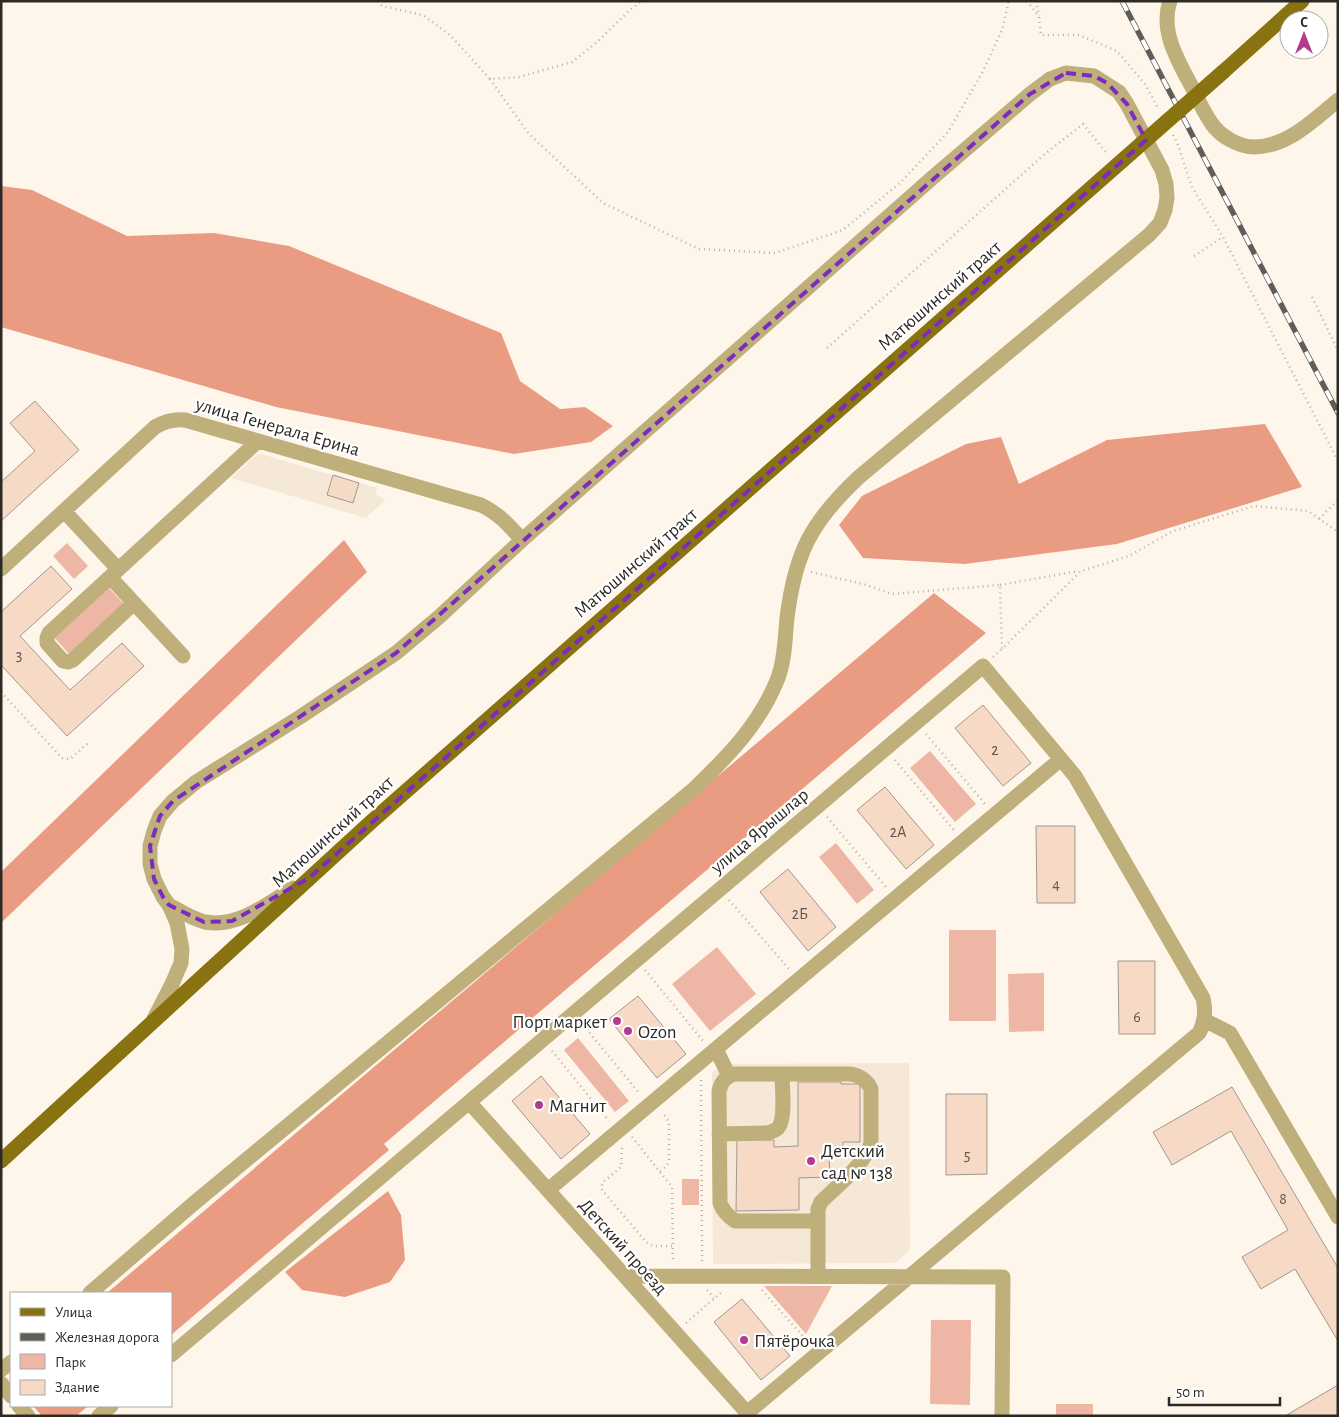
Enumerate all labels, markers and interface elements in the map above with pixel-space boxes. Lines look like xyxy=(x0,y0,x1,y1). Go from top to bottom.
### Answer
north arrow xyxy=(1279,10,1329,60)
text: С xyxy=(1300,16,1308,30)
street label: Матюшинский тракт xyxy=(875,238,1005,355)
street label: улица Генерала Ерина xyxy=(193,395,362,460)
street label: Матюшинский тракт xyxy=(571,505,701,622)
house number: 3 xyxy=(16,647,22,663)
house number: 2 xyxy=(991,742,999,758)
street label: Матюшинский тракт xyxy=(269,773,398,892)
street label: улица Ярышлар xyxy=(707,785,812,878)
house number: 2А xyxy=(890,824,907,840)
house number: 4 xyxy=(1052,876,1060,892)
house number: 2Б xyxy=(792,906,808,922)
house number: 6 xyxy=(1133,1009,1141,1025)
place label: Порт маркет xyxy=(512,1013,607,1032)
marker: Порт маркет xyxy=(611,1015,623,1027)
place label: Ozon xyxy=(638,1023,677,1042)
marker: Ozon xyxy=(622,1025,634,1037)
place label: Магнит xyxy=(549,1097,606,1116)
marker: Магнит xyxy=(533,1099,545,1111)
place label: Детский сад № 138 xyxy=(821,1142,893,1183)
house number: 5 xyxy=(964,1147,970,1163)
marker: Детский сад № 138 xyxy=(805,1155,817,1167)
house number: 8 xyxy=(1279,1191,1287,1207)
street label: Детский проезд xyxy=(575,1195,671,1299)
legend xyxy=(10,1292,172,1407)
text: Улица xyxy=(55,1305,92,1320)
text: Железная дорога xyxy=(55,1330,160,1345)
place label: Пятёрочка xyxy=(754,1332,835,1351)
marker: Пятёрочка xyxy=(738,1334,750,1346)
text: Парк xyxy=(55,1355,86,1370)
scale bar xyxy=(1169,1374,1280,1406)
text: Здание xyxy=(55,1380,100,1395)
text: 50 m xyxy=(1176,1385,1205,1400)

